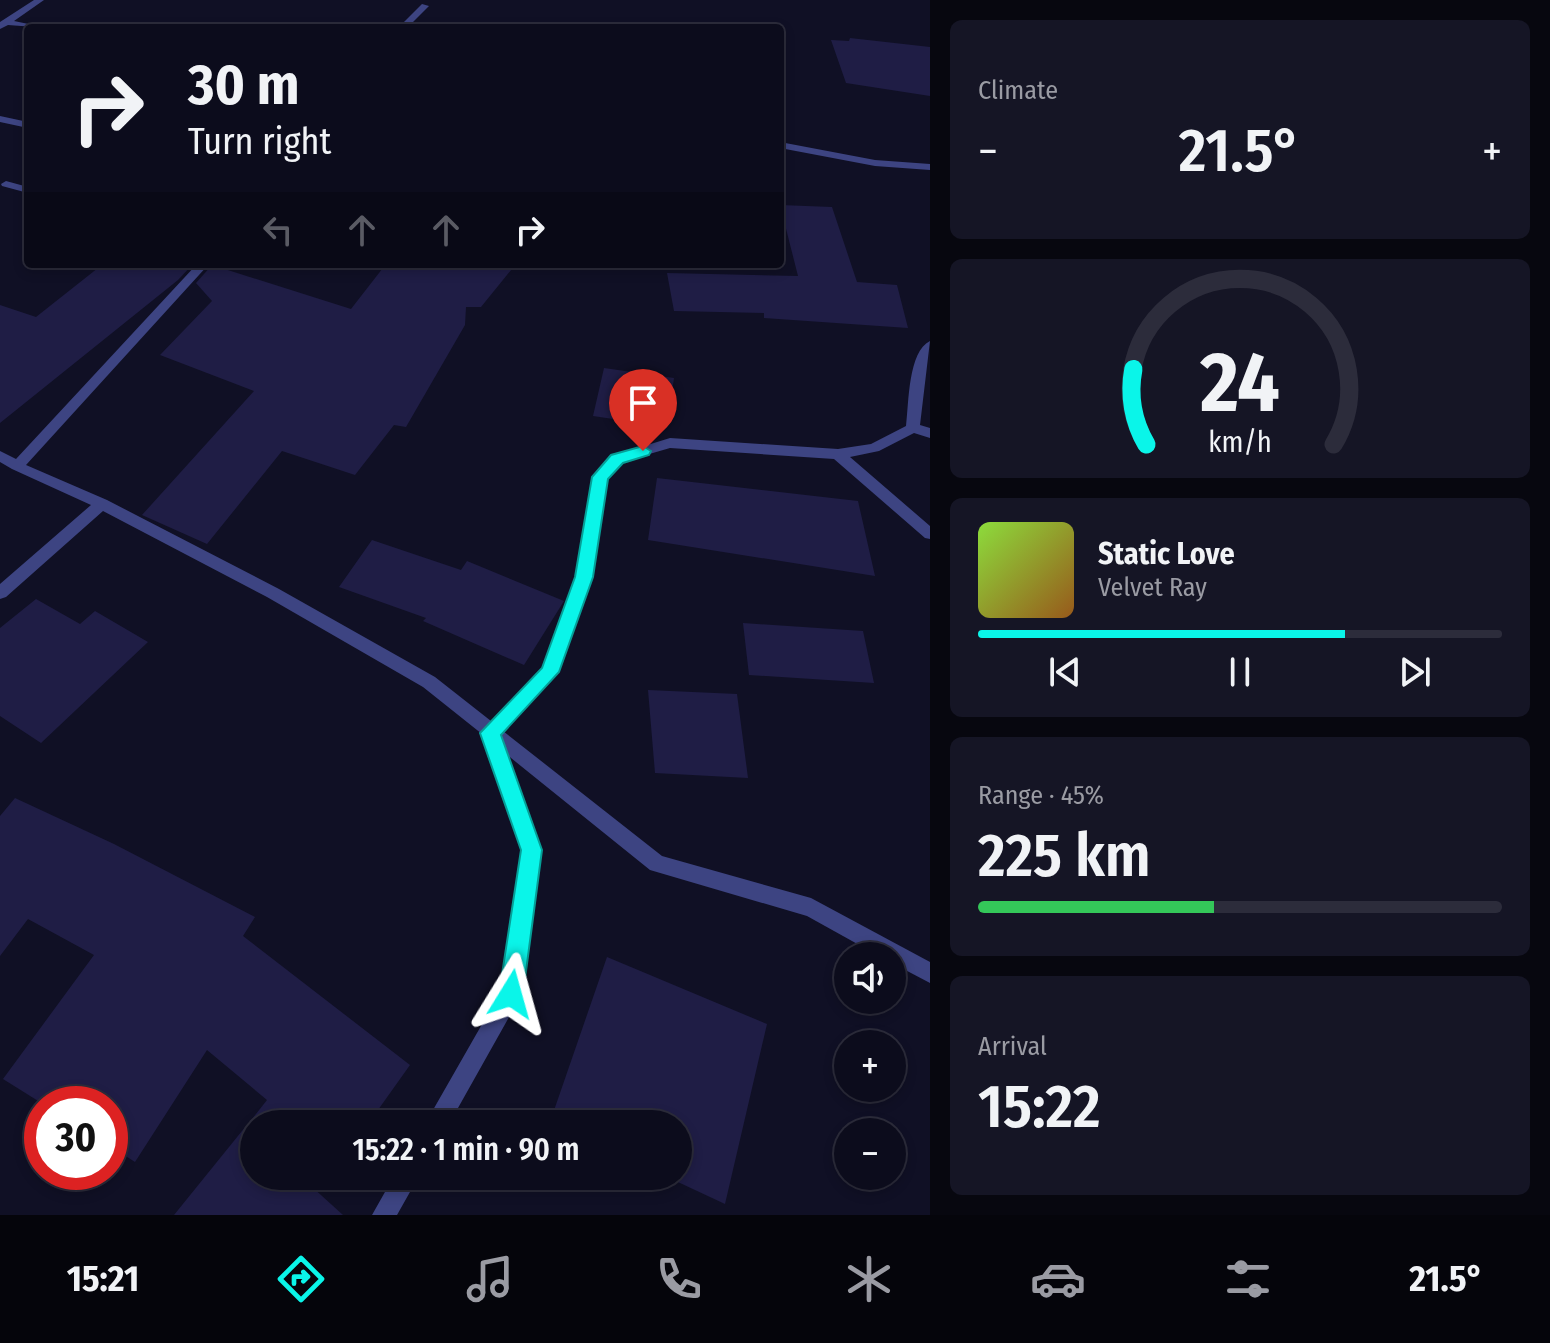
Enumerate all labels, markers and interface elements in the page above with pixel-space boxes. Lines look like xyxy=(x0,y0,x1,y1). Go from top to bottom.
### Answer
text: 30 m xyxy=(188,52,299,119)
icon: right xyxy=(56,56,160,160)
text: Climate xyxy=(978,75,1058,106)
text: 21.5° xyxy=(1179,115,1301,187)
text: Turn right xyxy=(188,120,331,164)
text: − xyxy=(978,125,998,178)
text: + xyxy=(1482,125,1502,178)
icon: left xyxy=(256,208,300,252)
icon: ahead xyxy=(340,208,384,252)
icon: ahead xyxy=(424,208,468,252)
icon: right xyxy=(508,208,552,252)
text: 24 xyxy=(1199,332,1280,432)
pin xyxy=(609,369,677,451)
icon: arrive xyxy=(621,381,665,425)
text: km/h xyxy=(1208,425,1272,460)
text: Static Love xyxy=(1098,536,1235,572)
text: Velvet Ray xyxy=(1098,572,1207,603)
icon: previous xyxy=(1043,650,1087,694)
icon: pause xyxy=(1218,650,1262,694)
icon: next xyxy=(1393,650,1437,694)
text: Range · 45% xyxy=(978,780,1104,811)
text: 225 km xyxy=(978,820,1151,892)
map controls xyxy=(834,942,906,1190)
button: sound xyxy=(834,942,906,1014)
position arrow xyxy=(469,952,553,1036)
button: + xyxy=(834,1030,906,1102)
text: Arrival xyxy=(978,1031,1047,1062)
text: 15:22 xyxy=(978,1071,1101,1143)
speed limit sign: 30 xyxy=(24,1086,128,1190)
button: − xyxy=(834,1118,906,1190)
text: 15:22 · 1 min · 90 m xyxy=(353,1132,579,1168)
icon: directions xyxy=(273,1251,329,1307)
icon: music xyxy=(462,1251,518,1307)
icon: phone xyxy=(651,1251,707,1307)
icon: climate xyxy=(841,1251,897,1307)
icon: car xyxy=(1030,1251,1086,1307)
icon: filters xyxy=(1220,1251,1276,1307)
text: 15:21 xyxy=(67,1257,139,1301)
text: 21.5° xyxy=(1409,1257,1483,1301)

